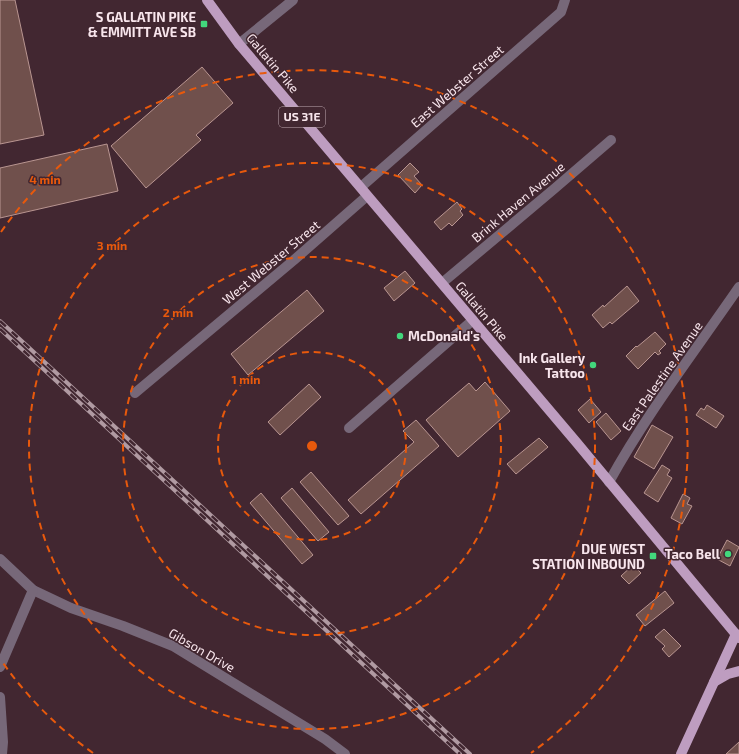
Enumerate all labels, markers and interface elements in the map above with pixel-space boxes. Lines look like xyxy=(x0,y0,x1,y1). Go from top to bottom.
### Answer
place label: S GALLATIN PIKE & EMMITT AVE SB xyxy=(88,9,196,40)
marker: S GALLATIN PIKE & EMMITT AVE SB xyxy=(199,19,209,29)
street label: Gallatin Pike xyxy=(243,30,303,96)
street label: East Webster Street xyxy=(407,41,507,131)
road number: US 31E xyxy=(279,107,325,127)
street label: Brink Haven Avenue xyxy=(468,158,568,246)
text: 4 min xyxy=(29,172,61,186)
street label: West Webster Street xyxy=(219,217,323,307)
text: 3 min xyxy=(97,238,127,252)
street label: Gallatin Pike xyxy=(452,278,512,344)
text: 2 min xyxy=(163,305,193,319)
street label: East Palestine Avenue xyxy=(618,318,706,434)
place label: McDonald's xyxy=(408,328,480,344)
marker: McDonald's xyxy=(395,331,405,341)
place label: Ink Gallery Tattoo xyxy=(519,350,586,381)
marker: Ink Gallery Tattoo xyxy=(588,360,598,370)
text: 1 min xyxy=(232,372,260,386)
centre of rings xyxy=(305,439,319,453)
place label: DUE WEST STATION INBOUND xyxy=(532,541,645,572)
place label: Taco Bell xyxy=(665,546,721,562)
marker: Taco Bell xyxy=(723,549,733,559)
marker: DUE WEST STATION INBOUND xyxy=(648,551,658,561)
street label: Gibson Drive xyxy=(166,625,238,675)

